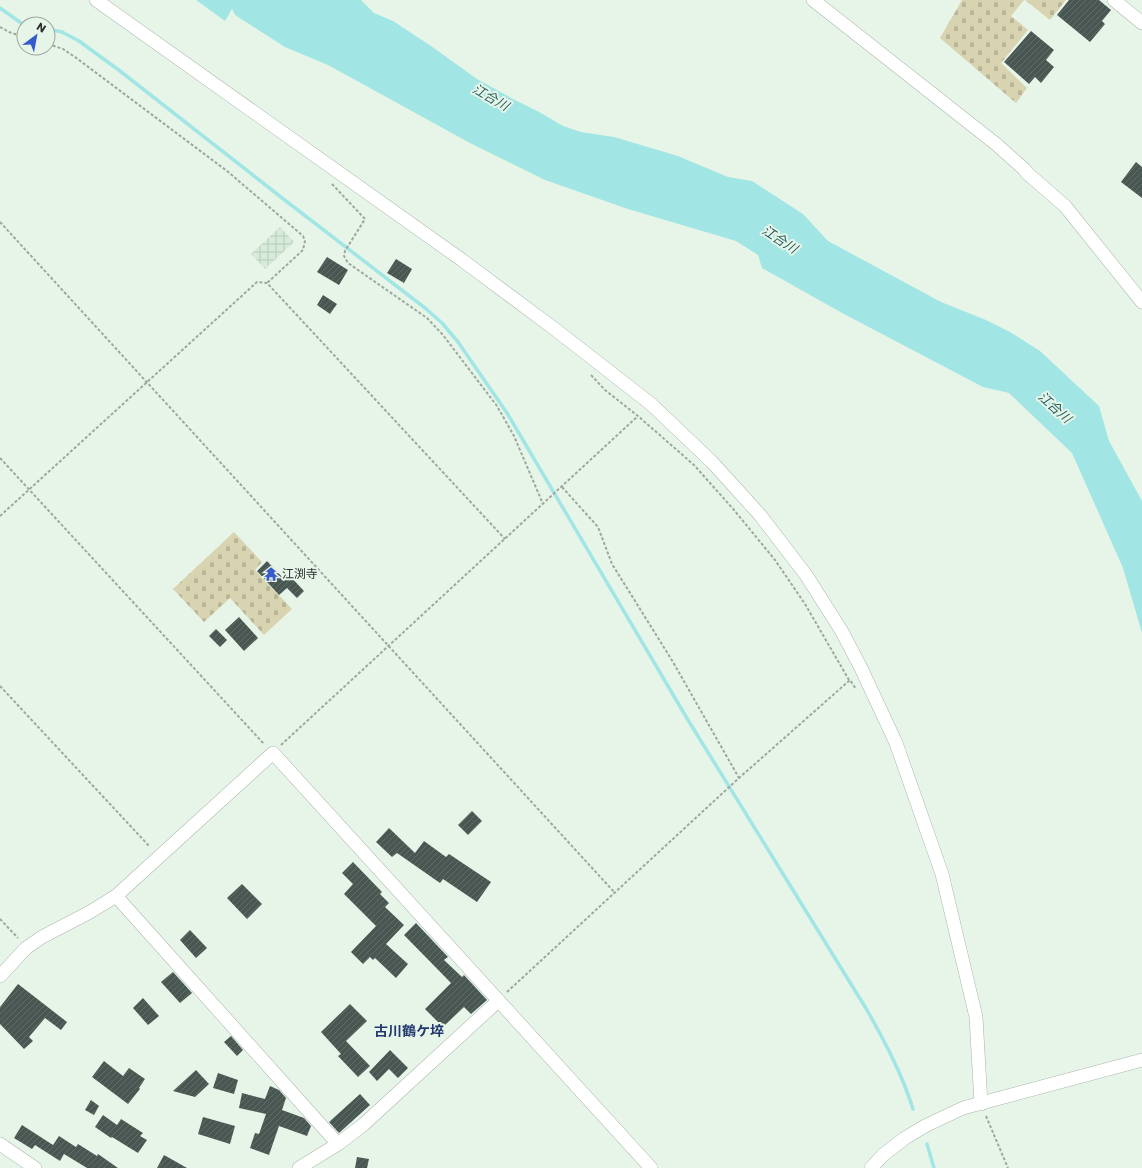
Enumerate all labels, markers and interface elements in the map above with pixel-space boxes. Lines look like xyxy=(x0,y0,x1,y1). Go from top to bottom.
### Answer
north arrow xyxy=(16,16,56,56)
text: N xyxy=(34,19,49,36)
water label: 江合川 xyxy=(469,79,514,116)
water label: 江合川 xyxy=(758,221,803,259)
water label: 江合川 xyxy=(1034,387,1077,429)
place label: 江渕寺 xyxy=(282,565,318,582)
temple icon: 江渕寺 xyxy=(263,566,279,582)
district label: 古川鶴ケ埣 xyxy=(374,1021,444,1041)

